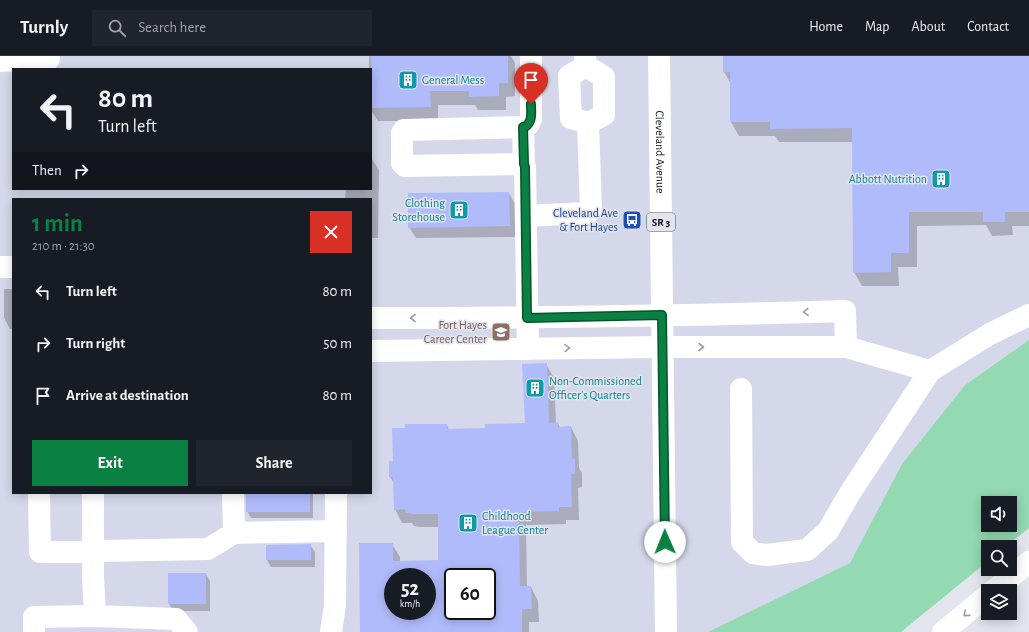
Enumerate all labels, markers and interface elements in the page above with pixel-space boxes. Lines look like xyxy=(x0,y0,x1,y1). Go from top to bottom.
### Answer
search box xyxy=(92,10,372,46)
icon: search xyxy=(106,17,128,39)
text: Turnly xyxy=(20,18,68,37)
text: Search here xyxy=(138,20,206,35)
text: Home xyxy=(809,20,843,34)
text: Map xyxy=(865,20,889,34)
text: About xyxy=(911,20,945,34)
text: Contact xyxy=(967,20,1009,34)
pin xyxy=(514,63,548,104)
building icon: General Mess xyxy=(397,69,419,91)
icon: arrive xyxy=(520,69,542,91)
place label: General Mess xyxy=(422,74,484,86)
icon: left xyxy=(32,84,84,136)
text: 80 m xyxy=(98,85,153,113)
street label: Cleveland Avenue xyxy=(654,110,667,194)
text: Turn left xyxy=(98,118,157,136)
icon: right xyxy=(70,160,92,182)
text: Then xyxy=(32,163,62,178)
building icon: Abbott Nutrition xyxy=(930,168,952,190)
place label: Abbott Nutrition xyxy=(849,173,927,185)
place label: Clothing Storehouse xyxy=(392,197,445,223)
building icon: Clothing Storehouse xyxy=(448,199,470,221)
place label: Cleveland Ave & Fort Hayes xyxy=(553,207,618,234)
bus stop icon: Cleveland Ave & Fort Hayes xyxy=(621,209,643,231)
button: close xyxy=(310,211,352,253)
text: 1 min xyxy=(32,212,83,236)
road number: SR 3 xyxy=(647,213,675,231)
text: 210 m · 21:30 xyxy=(32,240,95,253)
icon: left xyxy=(32,281,54,303)
text: Turn left xyxy=(66,284,117,299)
text: 80 m xyxy=(322,284,352,299)
one-way arrow xyxy=(803,308,809,316)
one-way arrow xyxy=(410,314,416,322)
place label: Fort Hayes Career Center xyxy=(424,319,487,345)
school or university icon: Fort Hayes Career Center xyxy=(490,321,512,343)
icon: right xyxy=(32,333,54,355)
text: Turn right xyxy=(66,336,125,351)
text: 50 m xyxy=(323,336,352,351)
one-way arrow xyxy=(698,343,704,351)
one-way arrow xyxy=(564,344,570,352)
place label: Non-Commissioned Officer's Quarters xyxy=(549,375,642,402)
building icon: Non-Commissioned Officer's Quarters xyxy=(524,377,546,399)
icon: arrive xyxy=(32,385,54,407)
text: Arrive at destination xyxy=(66,388,189,403)
text: 80 m xyxy=(322,388,352,403)
button: Exit xyxy=(32,440,188,486)
button: Share xyxy=(196,440,352,486)
map controls xyxy=(981,496,1017,620)
button: sound xyxy=(981,496,1017,532)
place label: Childhood League Center xyxy=(482,510,548,536)
building icon: Childhood League Center xyxy=(457,512,479,534)
position arrow xyxy=(644,521,686,563)
button: search xyxy=(981,540,1017,576)
speed limit sign: 60 xyxy=(444,568,496,620)
text: 52 xyxy=(401,579,419,599)
button: layers xyxy=(981,584,1017,620)
text: km/h xyxy=(400,599,420,609)
one-way arrow xyxy=(963,609,970,616)

